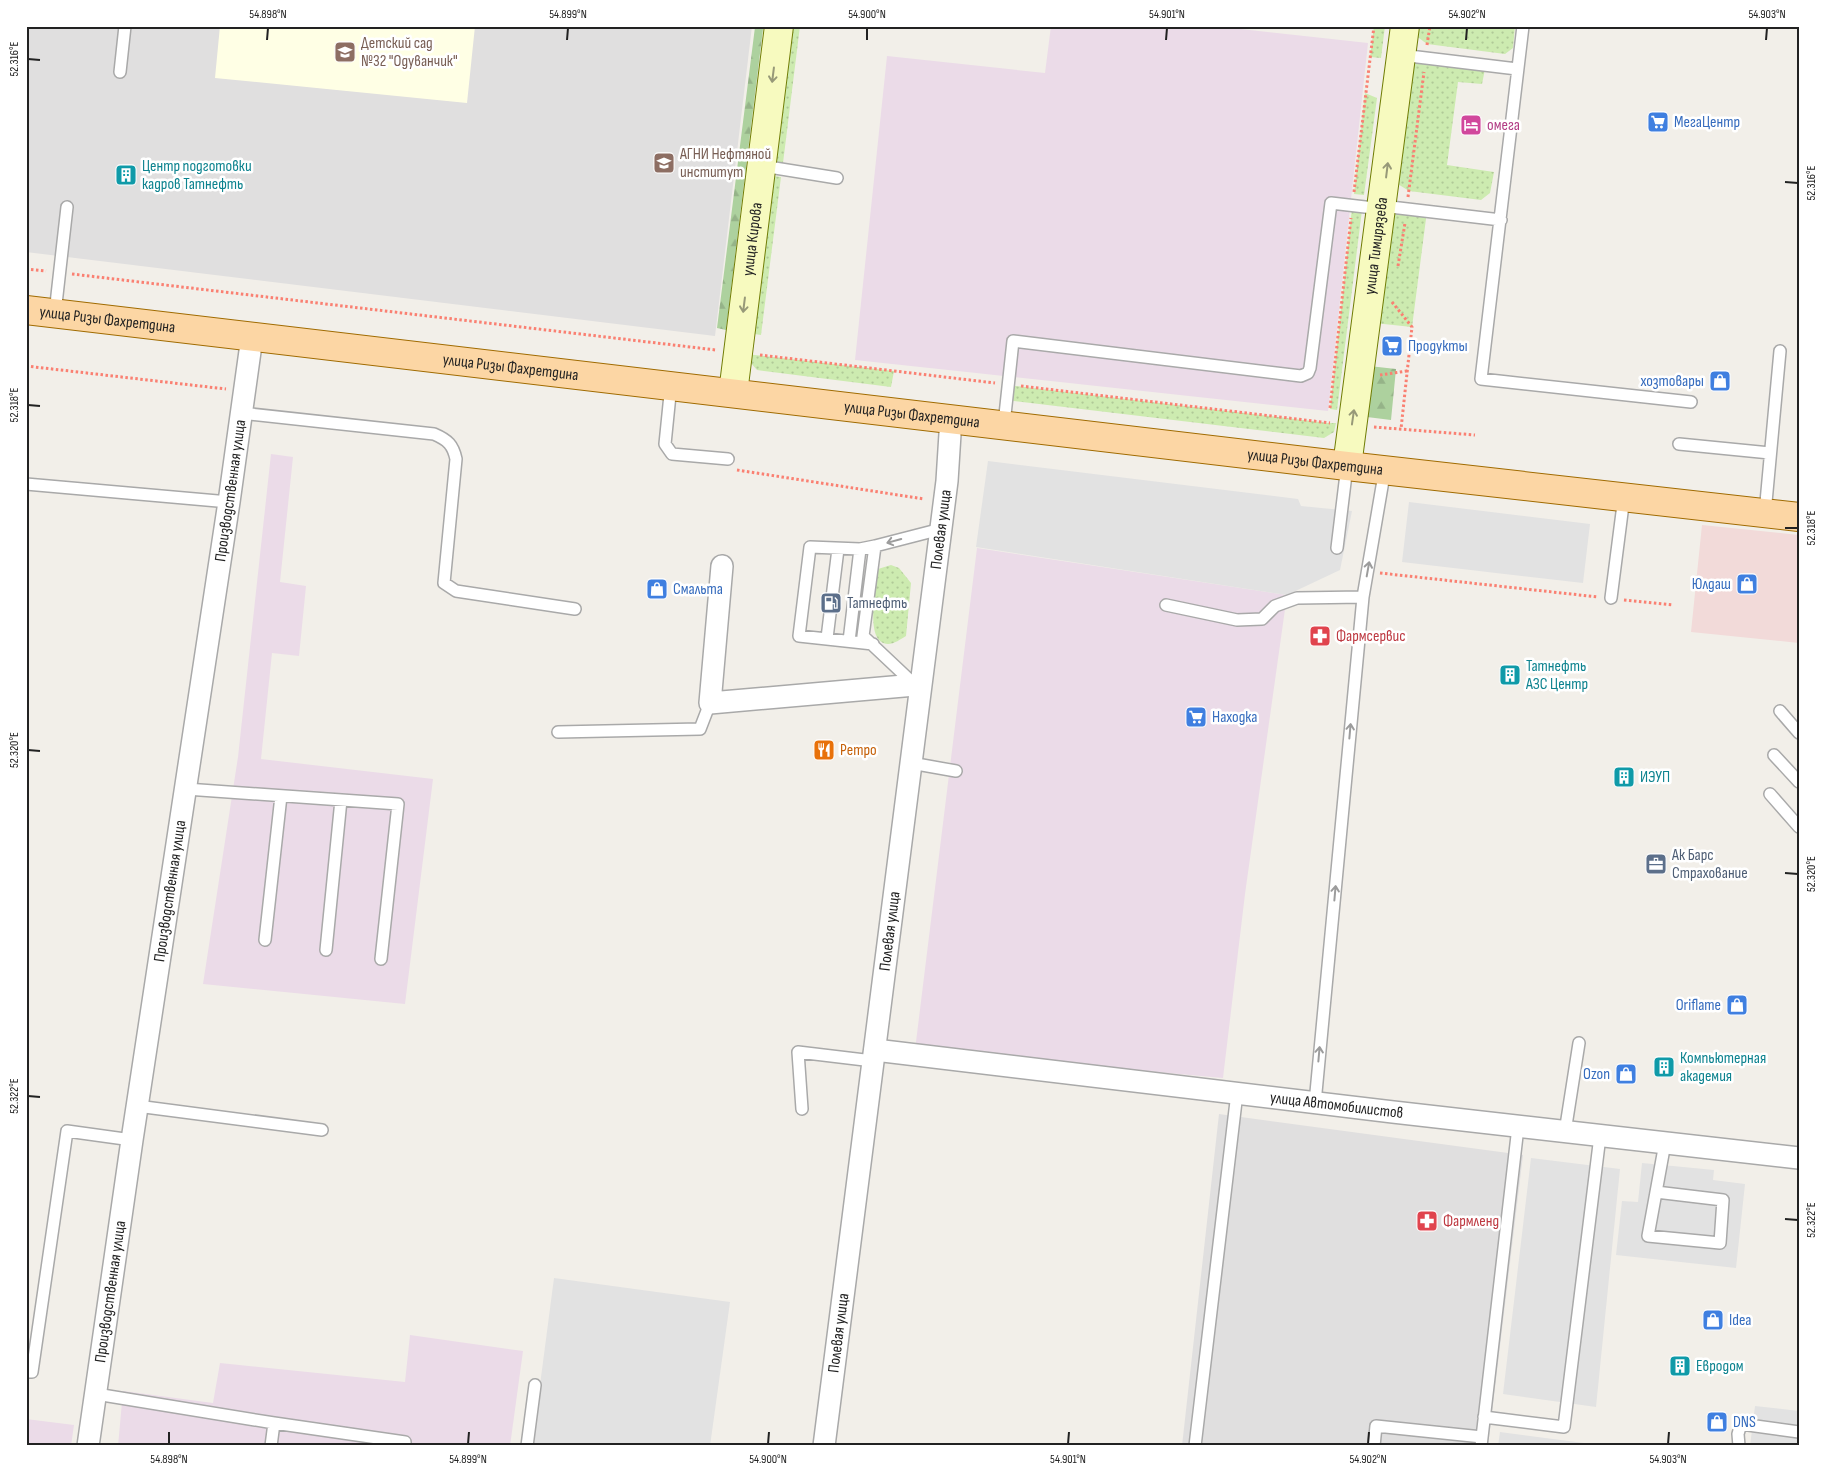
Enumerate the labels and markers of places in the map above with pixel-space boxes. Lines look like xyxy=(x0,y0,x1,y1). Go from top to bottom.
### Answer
place label: Детский сад №32 "Одуванчик" xyxy=(361,34,458,71)
school or university icon: Детский сад №32 "Одуванчик" xyxy=(333,40,357,64)
supermarket icon: МегаЦентр xyxy=(1646,110,1670,134)
hotel icon: омега xyxy=(1459,113,1483,137)
place label: МегаЦентр xyxy=(1674,113,1740,132)
place label: омега xyxy=(1487,116,1520,135)
place label: АГНИ Нефтяной институт xyxy=(679,145,771,182)
school or university icon: АГНИ Нефтяной институт xyxy=(652,151,676,175)
place label: Центр подготовки кадров Татнефть xyxy=(142,157,252,194)
building icon: Центр подготовки кадров Татнефть xyxy=(114,163,138,187)
supermarket icon: Продукты xyxy=(1380,334,1404,358)
place label: Продукты xyxy=(1408,337,1468,356)
shop icon: хозтовары xyxy=(1708,369,1732,393)
place label: хозтовары xyxy=(1640,372,1704,391)
shop icon: Юлдаш xyxy=(1735,572,1759,596)
place label: Юлдаш xyxy=(1692,575,1731,594)
shop icon: Смальта xyxy=(645,577,669,601)
place label: Смальта xyxy=(673,580,723,599)
fuel station icon: Татнефть xyxy=(819,591,843,615)
place label: Татнефть xyxy=(847,594,907,613)
pharmacy icon: Фармсервис xyxy=(1308,624,1332,648)
place label: Фармсервис xyxy=(1336,627,1406,646)
place label: Татнефть АЗС Центр xyxy=(1525,657,1588,694)
building icon: Татнефть АЗС Центр xyxy=(1498,663,1522,687)
supermarket icon: Находка xyxy=(1184,705,1208,729)
place label: Находка xyxy=(1212,708,1257,727)
restaurant icon: Ретро xyxy=(812,738,836,762)
place label: Ретро xyxy=(840,741,877,760)
building icon: ИЭУП xyxy=(1612,765,1636,789)
place label: ИЭУП xyxy=(1640,768,1670,787)
place label: Ак Барс Страхование xyxy=(1671,846,1748,883)
office icon: Ак Барс Страхование xyxy=(1644,852,1668,876)
shop icon: Oriflame xyxy=(1725,993,1749,1017)
place label: Oriflame xyxy=(1676,996,1721,1015)
place label: Компьютерная академия xyxy=(1680,1049,1766,1086)
building icon: Компьютерная академия xyxy=(1652,1055,1676,1079)
shop icon: Ozon xyxy=(1614,1062,1638,1086)
place label: Ozon xyxy=(1583,1065,1610,1084)
pharmacy icon: Фармленд xyxy=(1415,1209,1439,1233)
place label: Фармленд xyxy=(1443,1212,1499,1231)
shop icon: Idea xyxy=(1701,1308,1725,1332)
place label: Idea xyxy=(1729,1311,1752,1330)
building icon: Евродом xyxy=(1668,1354,1692,1378)
place label: Евродом xyxy=(1696,1357,1744,1376)
shop icon: DNS xyxy=(1705,1410,1729,1434)
place label: DNS xyxy=(1733,1413,1756,1432)

